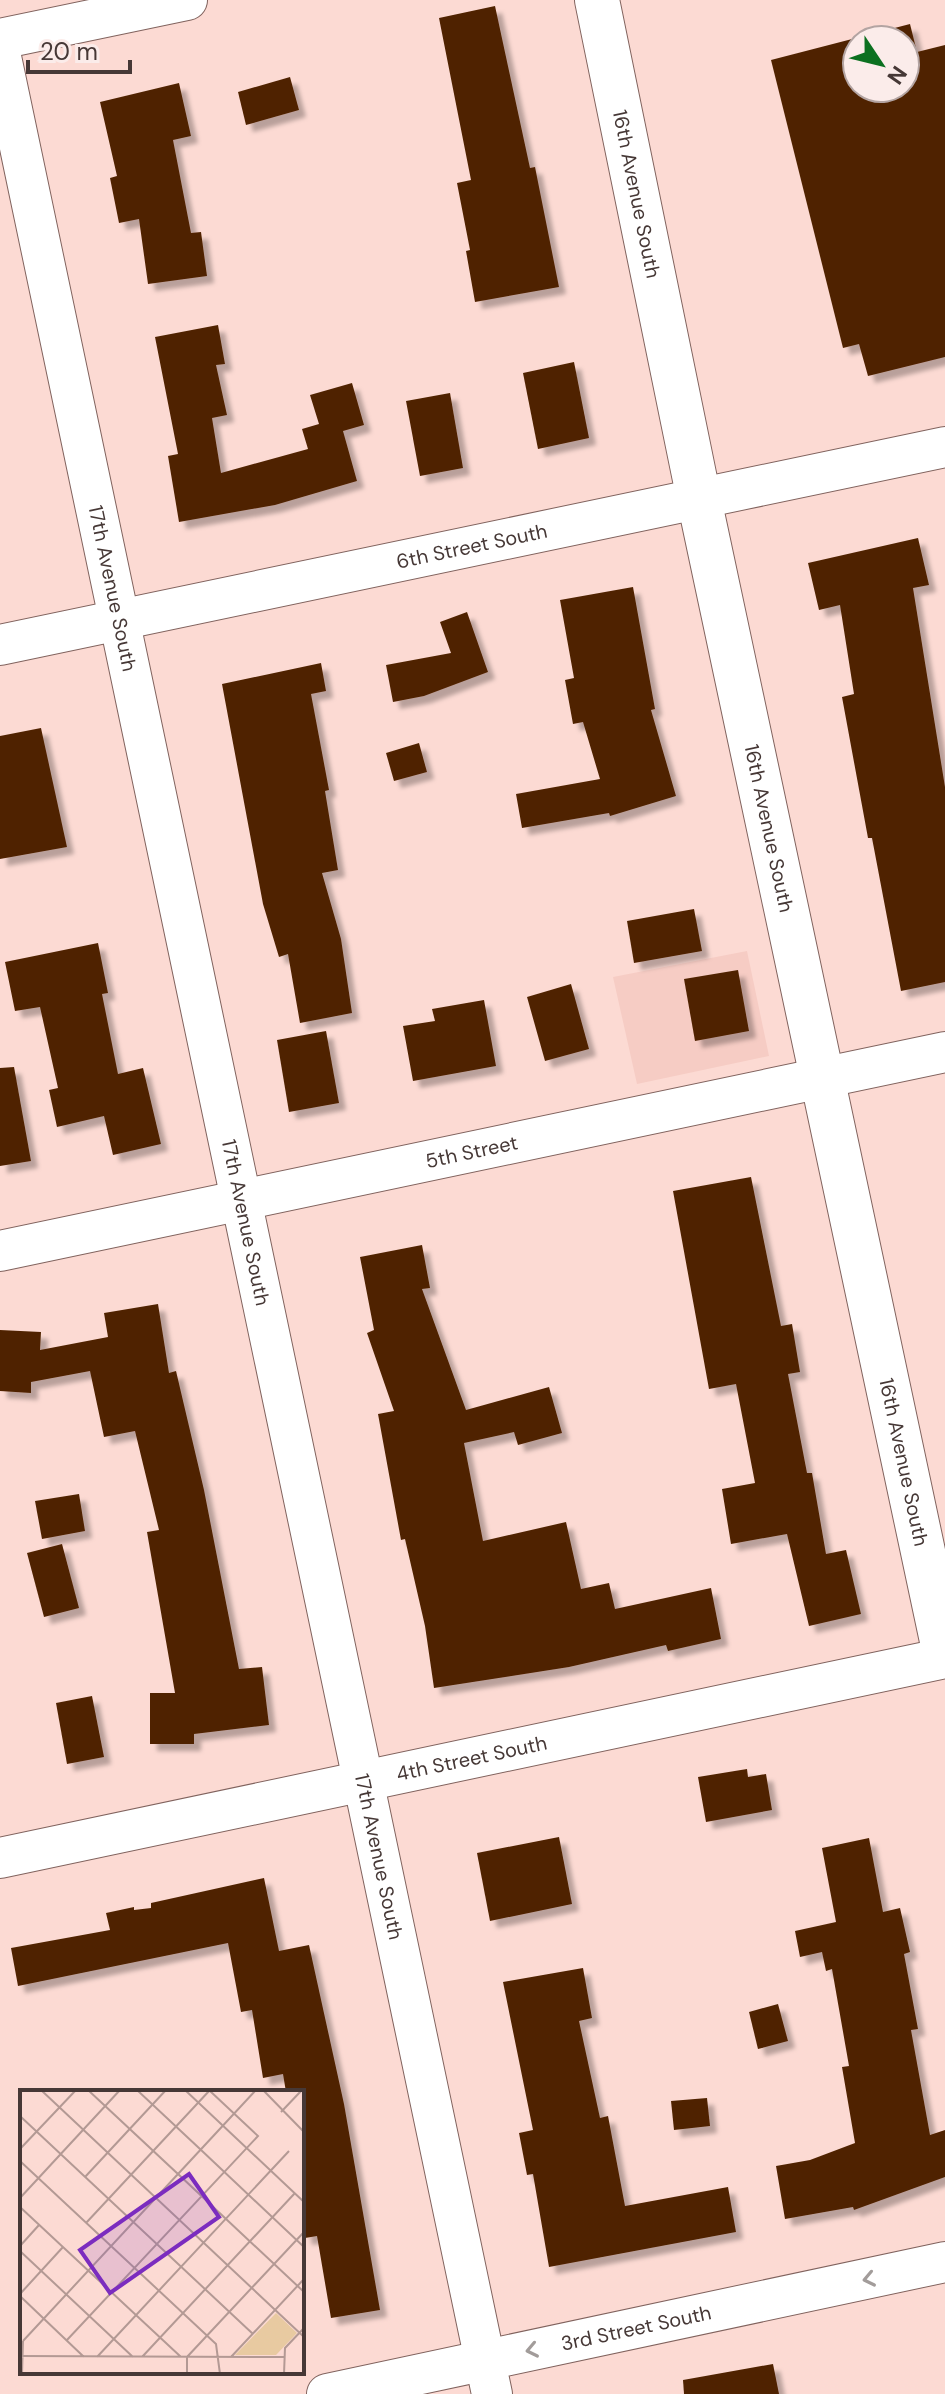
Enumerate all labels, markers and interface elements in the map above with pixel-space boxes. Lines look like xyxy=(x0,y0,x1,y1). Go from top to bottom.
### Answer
scale bar xyxy=(28,24,130,74)
north arrow xyxy=(841,24,921,104)
text: 20 m xyxy=(40,36,98,67)
text: N xyxy=(880,60,913,90)
street label: 16th Avenue South xyxy=(607,108,667,280)
street label: 17th Avenue South xyxy=(83,503,143,674)
street label: 6th Street South xyxy=(394,518,550,575)
street label: 16th Avenue South xyxy=(739,742,800,915)
street label: 5th Street xyxy=(423,1129,520,1174)
street label: 17th Avenue South xyxy=(216,1137,276,1308)
street label: 16th Avenue South xyxy=(873,1376,934,1549)
street label: 4th Street South xyxy=(394,1730,549,1787)
street label: 17th Avenue South xyxy=(349,1771,409,1942)
inset map xyxy=(20,2090,304,2374)
one-way arrow xyxy=(862,2270,876,2287)
street label: 3rd Street South xyxy=(558,2299,714,2357)
one-way arrow xyxy=(526,2341,539,2358)

